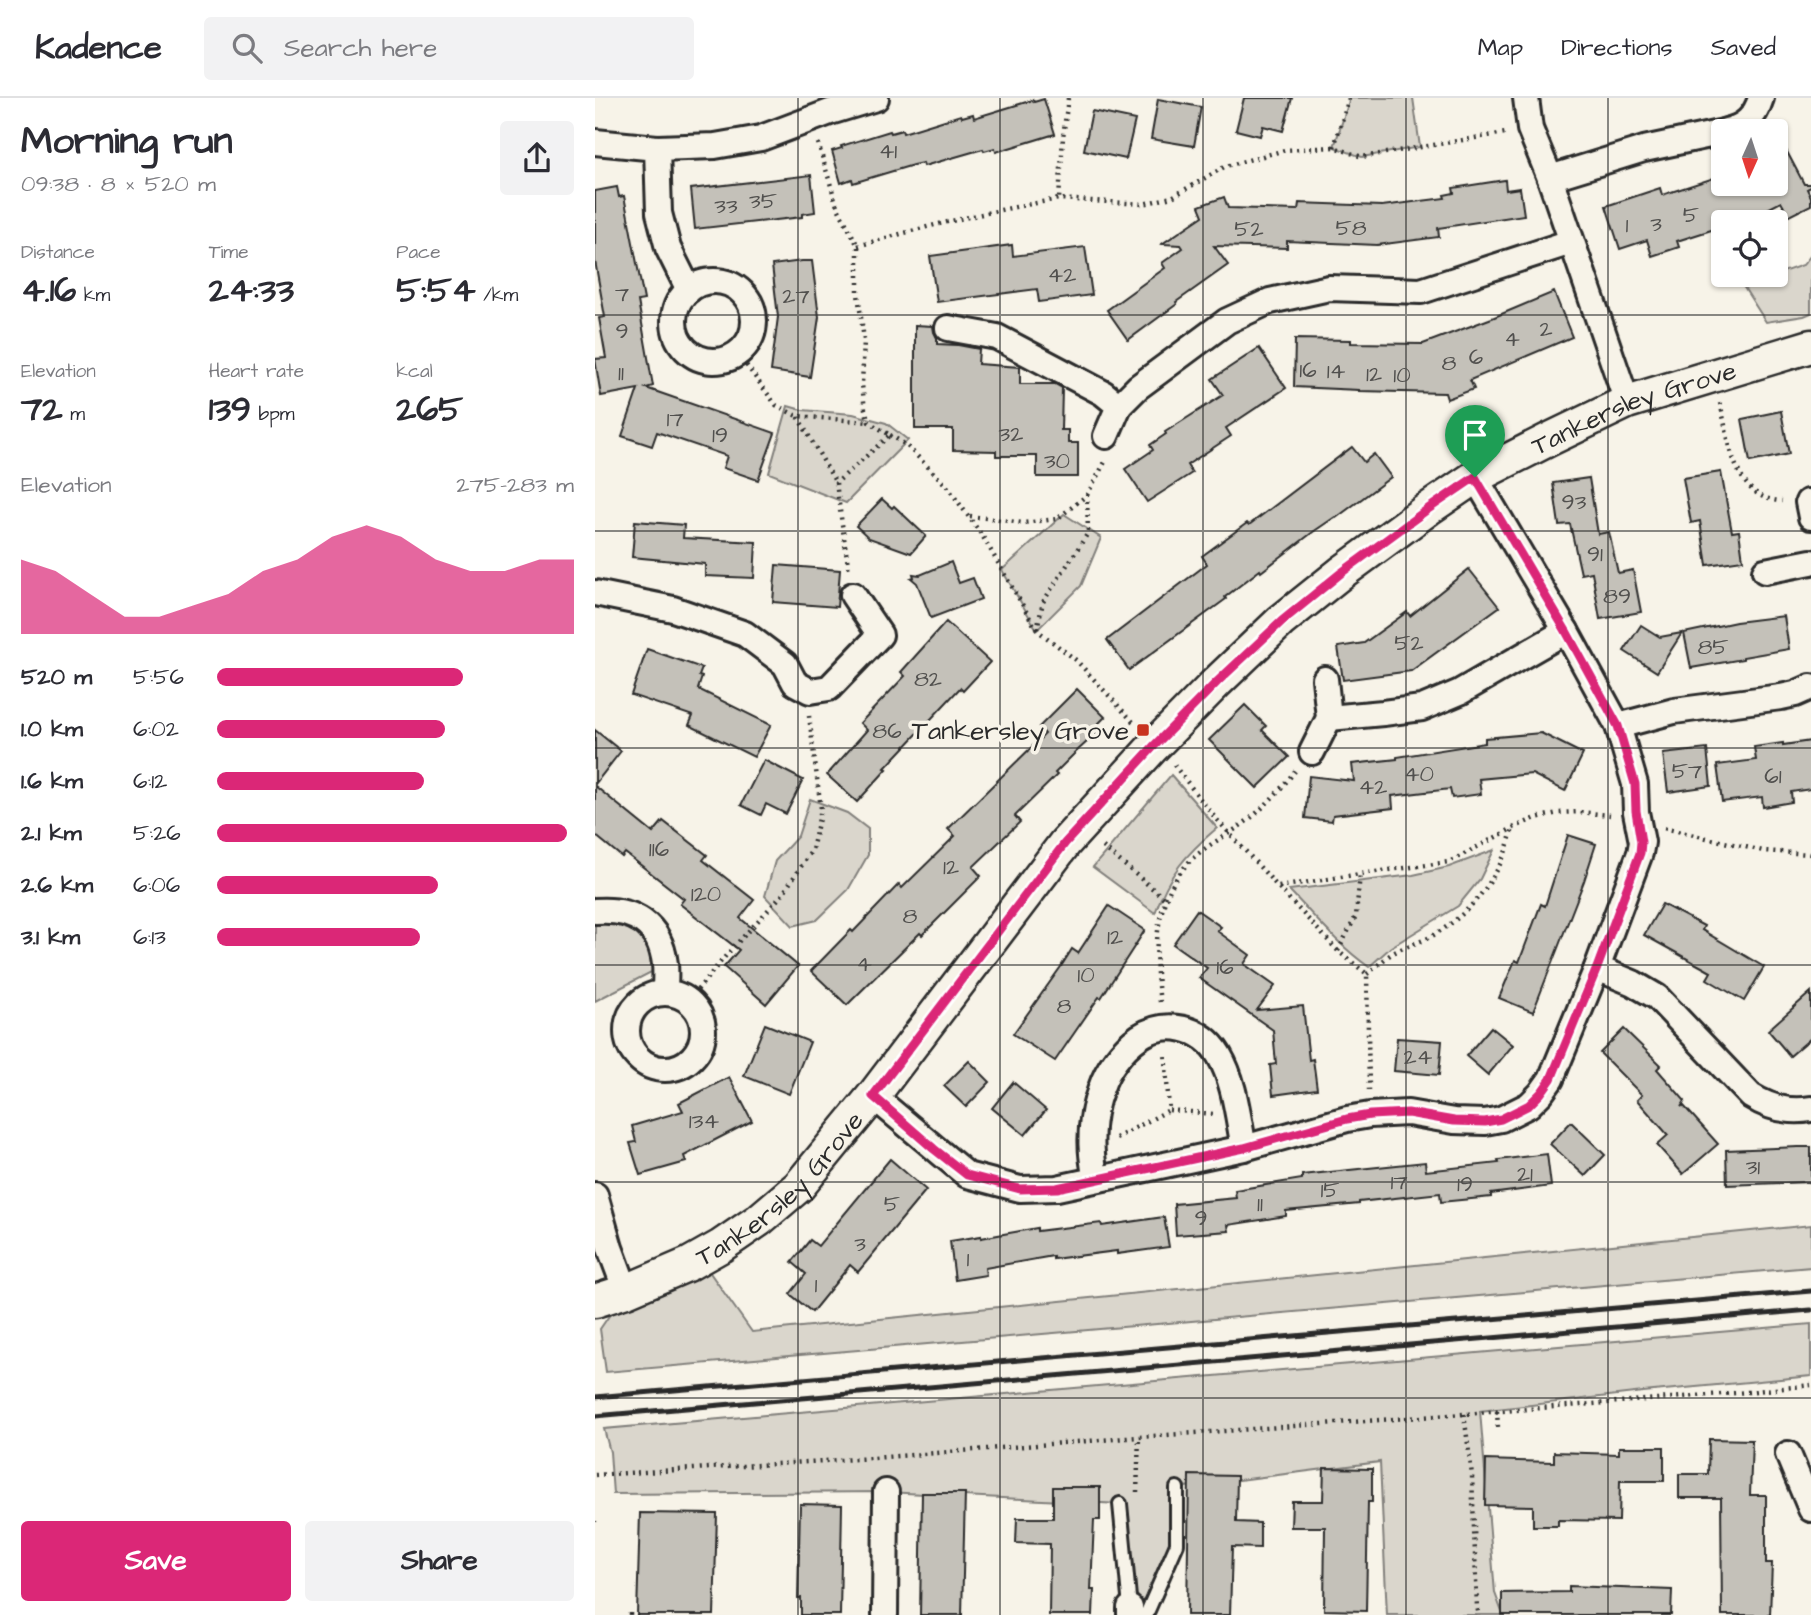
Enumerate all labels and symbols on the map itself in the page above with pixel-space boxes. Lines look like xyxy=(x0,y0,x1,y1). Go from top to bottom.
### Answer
north arrow xyxy=(1711,119,1789,196)
house number: 41 xyxy=(879,135,897,167)
house number: 35 xyxy=(749,185,777,217)
house number: 33 xyxy=(714,190,738,222)
house number: 5 xyxy=(1683,199,1699,231)
house number: 3 xyxy=(1650,208,1662,240)
house number: 1 xyxy=(1626,209,1629,241)
house number: 58 xyxy=(1335,212,1367,244)
house number: 52 xyxy=(1234,213,1264,245)
house number: 42 xyxy=(1048,259,1076,291)
house number: 7 xyxy=(615,278,629,310)
house number: 27 xyxy=(782,280,810,312)
house number: 2 xyxy=(1539,313,1553,345)
house number: 9 xyxy=(615,315,629,347)
house number: 4 xyxy=(1504,323,1520,355)
house number: 6 xyxy=(1469,341,1483,373)
house number: 8 xyxy=(1442,347,1457,379)
street label: Tankersley Grove xyxy=(1526,353,1741,464)
house number: 16 xyxy=(1299,354,1317,386)
house number: 14 xyxy=(1327,355,1346,387)
house number: 11 xyxy=(618,357,624,389)
house number: 12 xyxy=(1366,358,1382,390)
house number: 10 xyxy=(1393,359,1411,391)
house number: 17 xyxy=(666,403,684,435)
pin xyxy=(1445,405,1505,477)
house number: 32 xyxy=(999,418,1023,450)
house number: 19 xyxy=(712,419,728,451)
house number: 30 xyxy=(1044,445,1070,477)
house number: 93 xyxy=(1562,486,1587,518)
house number: 91 xyxy=(1587,538,1603,570)
house number: 89 xyxy=(1603,580,1631,612)
house number: 52 xyxy=(1394,627,1424,659)
house number: 85 xyxy=(1697,631,1729,663)
house number: 82 xyxy=(914,663,942,695)
place label: Tankersley Grove xyxy=(912,713,1129,751)
house number: 86 xyxy=(872,715,902,747)
marker: Tankersley Grove xyxy=(1135,722,1151,738)
house number: 57 xyxy=(1672,755,1702,787)
house number: 40 xyxy=(1404,758,1434,790)
house number: 61 xyxy=(1764,760,1782,792)
house number: 42 xyxy=(1359,771,1387,803)
house number: 116 xyxy=(649,833,669,865)
house number: 12 xyxy=(943,851,959,883)
house number: 120 xyxy=(691,878,721,910)
house number: 8 xyxy=(903,900,918,932)
house number: 12 xyxy=(1107,921,1123,953)
house number: 4 xyxy=(856,948,872,980)
house number: 16 xyxy=(1216,951,1234,983)
house number: 10 xyxy=(1077,959,1095,991)
house number: 8 xyxy=(1057,990,1072,1022)
house number: 24 xyxy=(1404,1041,1433,1073)
street label: Tankersley Grove xyxy=(690,1104,872,1276)
house number: 134 xyxy=(689,1105,719,1137)
house number: 31 xyxy=(1746,1151,1760,1183)
house number: 21 xyxy=(1517,1158,1533,1190)
house number: 17 xyxy=(1390,1166,1408,1198)
house number: 19 xyxy=(1457,1168,1473,1200)
house number: 15 xyxy=(1320,1174,1340,1206)
house number: 5 xyxy=(884,1188,900,1220)
house number: 11 xyxy=(1257,1188,1263,1220)
house number: 9 xyxy=(1194,1202,1208,1234)
house number: 3 xyxy=(854,1228,866,1260)
house number: 1 xyxy=(967,1243,970,1275)
house number: 1 xyxy=(815,1269,818,1301)

